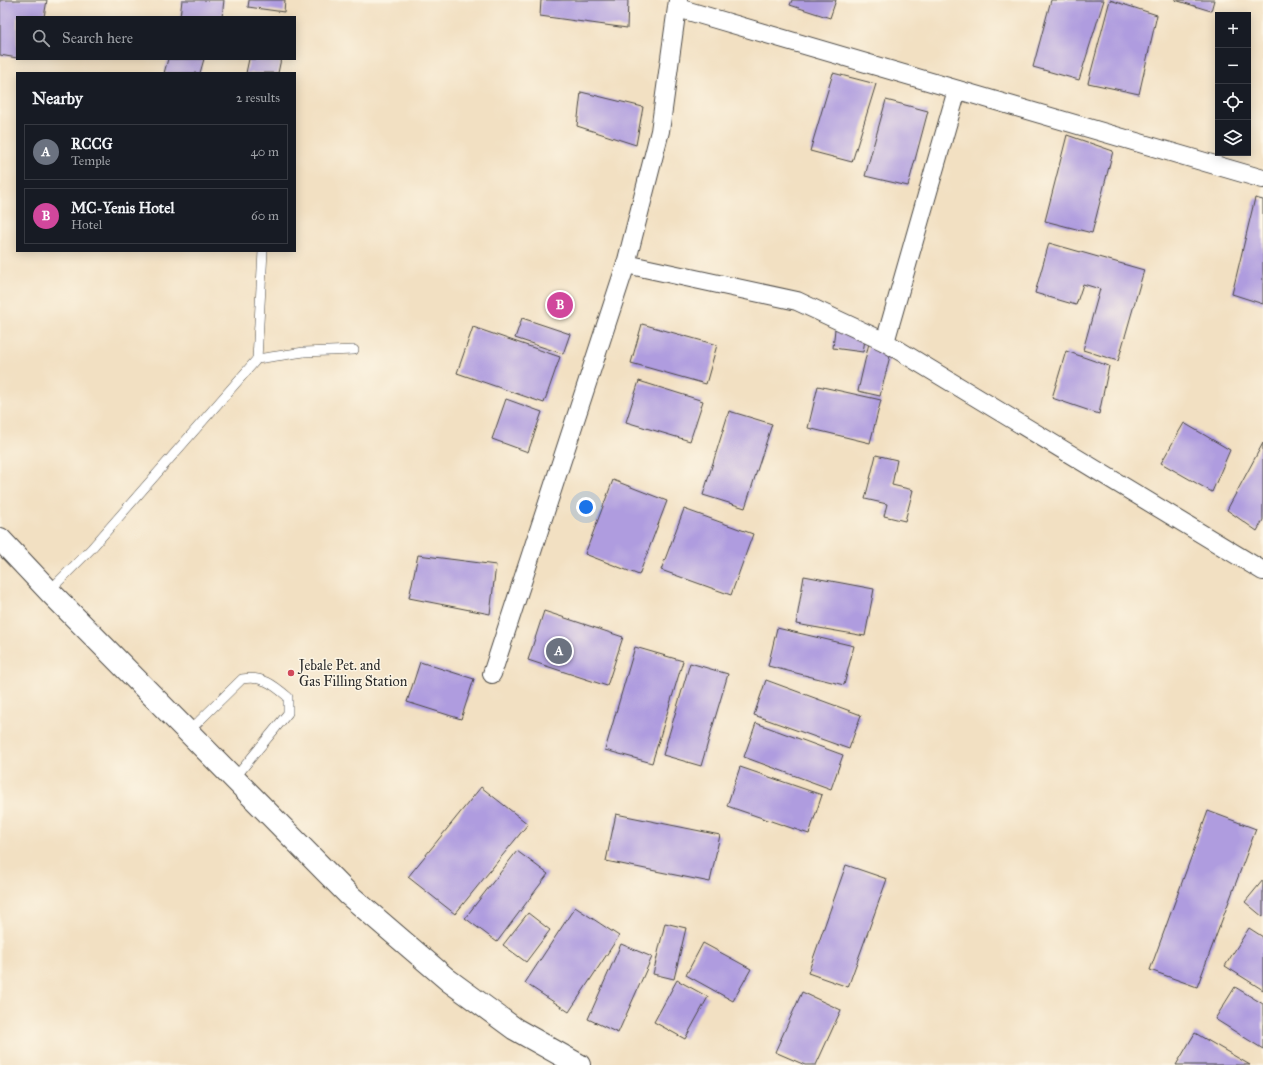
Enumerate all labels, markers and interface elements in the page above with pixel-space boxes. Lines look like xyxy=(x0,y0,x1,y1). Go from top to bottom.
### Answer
map controls xyxy=(1215,12,1251,156)
button: + xyxy=(1215,12,1251,48)
search box xyxy=(16,16,296,60)
icon: search xyxy=(30,27,52,49)
text: Search here xyxy=(62,29,133,47)
button: − xyxy=(1215,48,1251,84)
button: locate xyxy=(1215,84,1251,120)
text: Nearby xyxy=(32,88,83,109)
text: 2 results xyxy=(236,90,280,106)
button: layers xyxy=(1215,120,1251,156)
text: RCCG xyxy=(71,135,113,153)
text: A xyxy=(42,144,50,160)
text: 40 m xyxy=(250,144,279,160)
text: Temple xyxy=(71,153,111,169)
text: MC-Yenis Hotel xyxy=(71,199,174,217)
text: B xyxy=(42,208,50,224)
text: 60 m xyxy=(251,208,279,224)
text: Hotel xyxy=(71,217,102,233)
pin: B xyxy=(547,290,573,320)
your location xyxy=(576,497,596,517)
pin: A xyxy=(546,636,572,666)
place label: Jebale Pet. and Gas Filling Station xyxy=(297,657,408,690)
marker: Jebale Pet. and Gas Filling Station xyxy=(286,668,296,678)

